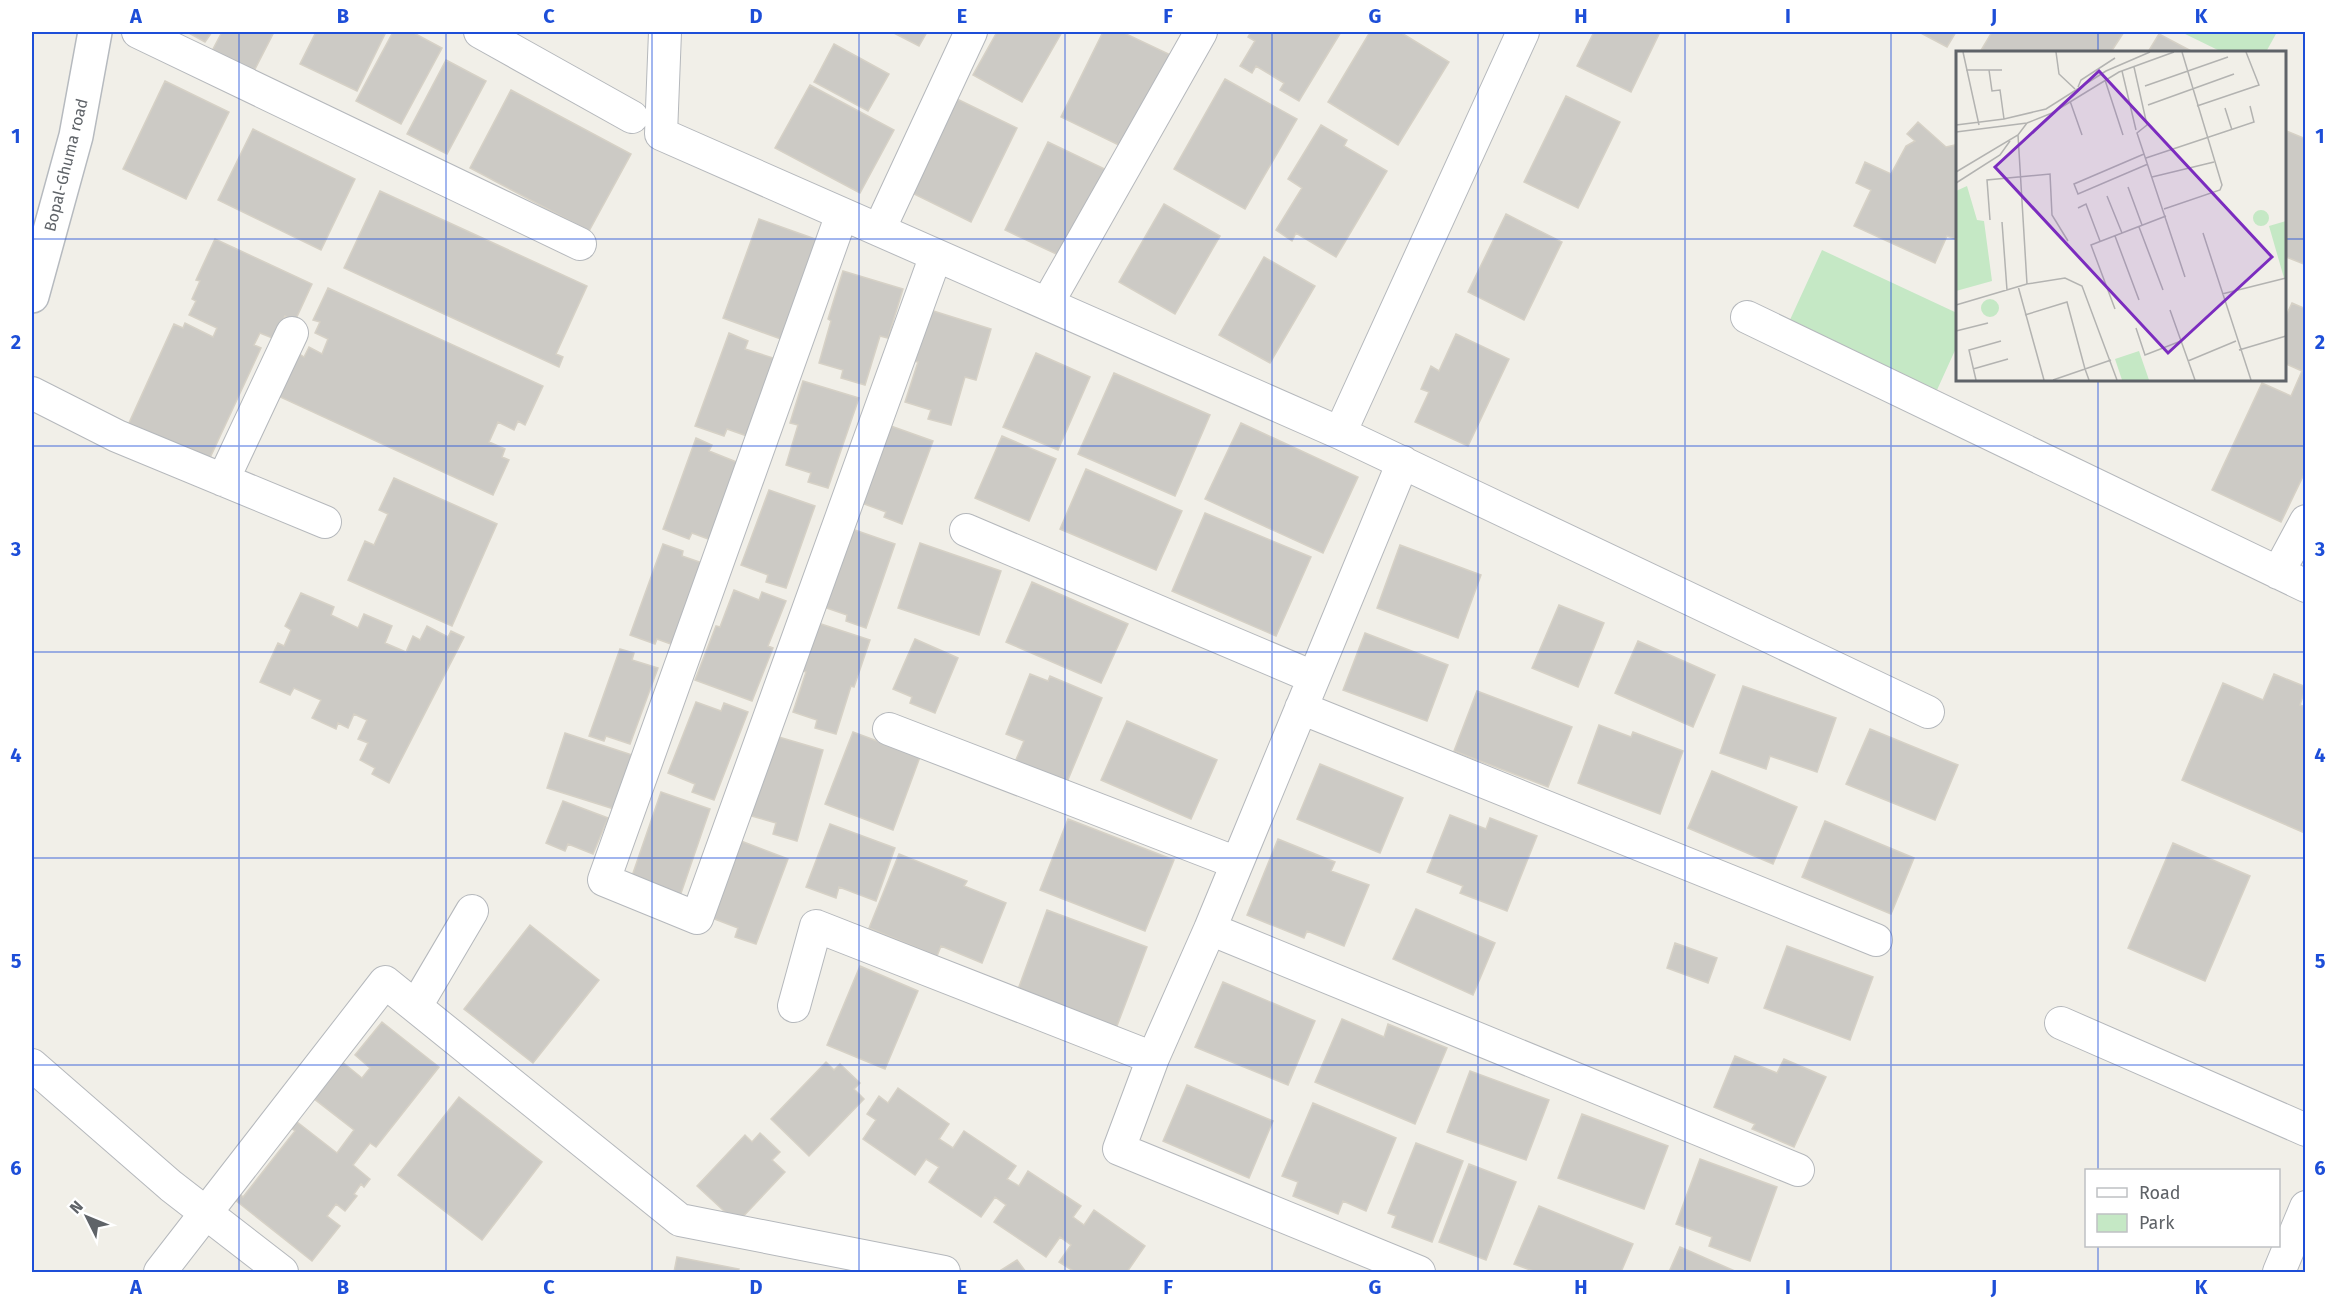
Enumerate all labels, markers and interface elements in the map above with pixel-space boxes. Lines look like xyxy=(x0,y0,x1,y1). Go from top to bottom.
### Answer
text: A xyxy=(129,4,143,28)
text: B xyxy=(337,4,349,28)
text: C xyxy=(543,4,555,28)
text: D xyxy=(749,4,763,28)
text: E xyxy=(957,4,967,28)
text: F xyxy=(1163,4,1173,28)
text: G xyxy=(1369,4,1381,28)
text: H xyxy=(1574,4,1588,28)
text: I xyxy=(1785,4,1791,28)
text: J xyxy=(1990,4,1997,28)
text: K xyxy=(2195,4,2208,28)
inset map xyxy=(1956,51,2286,381)
street label: Bopal-Ghuma road xyxy=(40,96,92,234)
text: 1 xyxy=(11,124,21,148)
text: 1 xyxy=(2315,124,2325,148)
text: 2 xyxy=(11,330,21,354)
text: 2 xyxy=(2315,330,2325,354)
text: 3 xyxy=(10,537,21,561)
text: 3 xyxy=(2314,537,2325,561)
text: 4 xyxy=(10,743,22,767)
text: 4 xyxy=(2314,743,2326,767)
text: 5 xyxy=(11,949,22,973)
text: 5 xyxy=(2315,949,2326,973)
text: 6 xyxy=(10,1156,22,1180)
text: 6 xyxy=(2314,1156,2326,1180)
legend xyxy=(2085,1169,2280,1247)
text: Road xyxy=(2139,1182,2181,1204)
north arrow xyxy=(57,1187,117,1247)
text: N xyxy=(66,1197,87,1217)
text: Park xyxy=(2139,1212,2175,1234)
text: A xyxy=(129,1275,143,1299)
text: B xyxy=(337,1275,349,1299)
text: C xyxy=(543,1275,555,1299)
text: D xyxy=(749,1275,763,1299)
text: E xyxy=(957,1275,967,1299)
text: F xyxy=(1163,1275,1173,1299)
text: G xyxy=(1369,1275,1381,1299)
text: H xyxy=(1574,1275,1588,1299)
text: I xyxy=(1785,1275,1791,1299)
text: J xyxy=(1990,1275,1997,1299)
text: K xyxy=(2195,1275,2208,1299)

